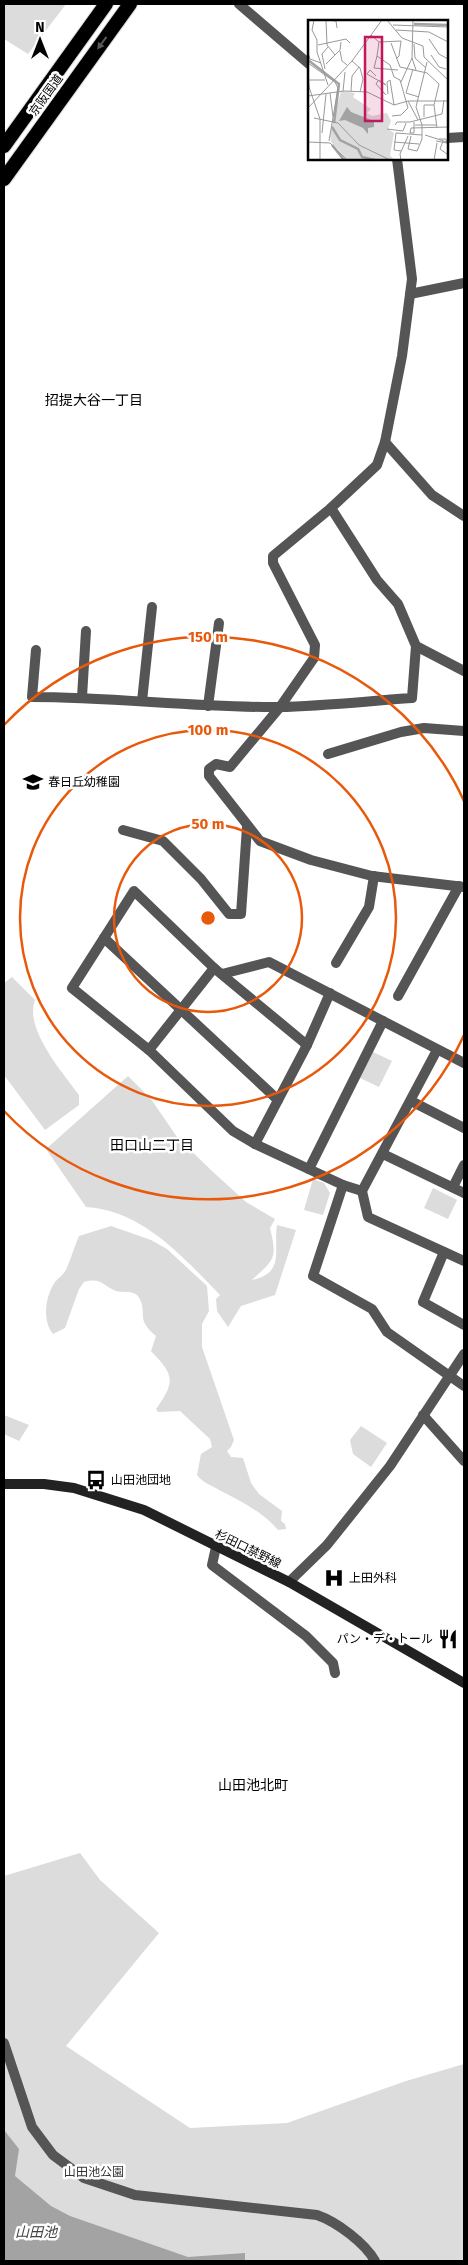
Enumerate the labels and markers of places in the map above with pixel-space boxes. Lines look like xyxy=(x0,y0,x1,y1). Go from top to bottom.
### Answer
school or university icon: 春日丘幼稚園 xyxy=(22,771,44,793)
place label: 春日丘幼稚園 xyxy=(48,775,120,789)
centre of rings xyxy=(199,909,217,927)
bus stop icon: 山田池団地 xyxy=(85,1469,107,1491)
place label: 山田池団地 xyxy=(111,1473,171,1487)
hospital icon: 上田外科 xyxy=(323,1567,345,1589)
place label: 上田外科 xyxy=(349,1571,397,1585)
restaurant icon: パン・デ・トール xyxy=(437,1628,459,1650)
place label: パン・デ・トール xyxy=(336,1632,433,1646)

